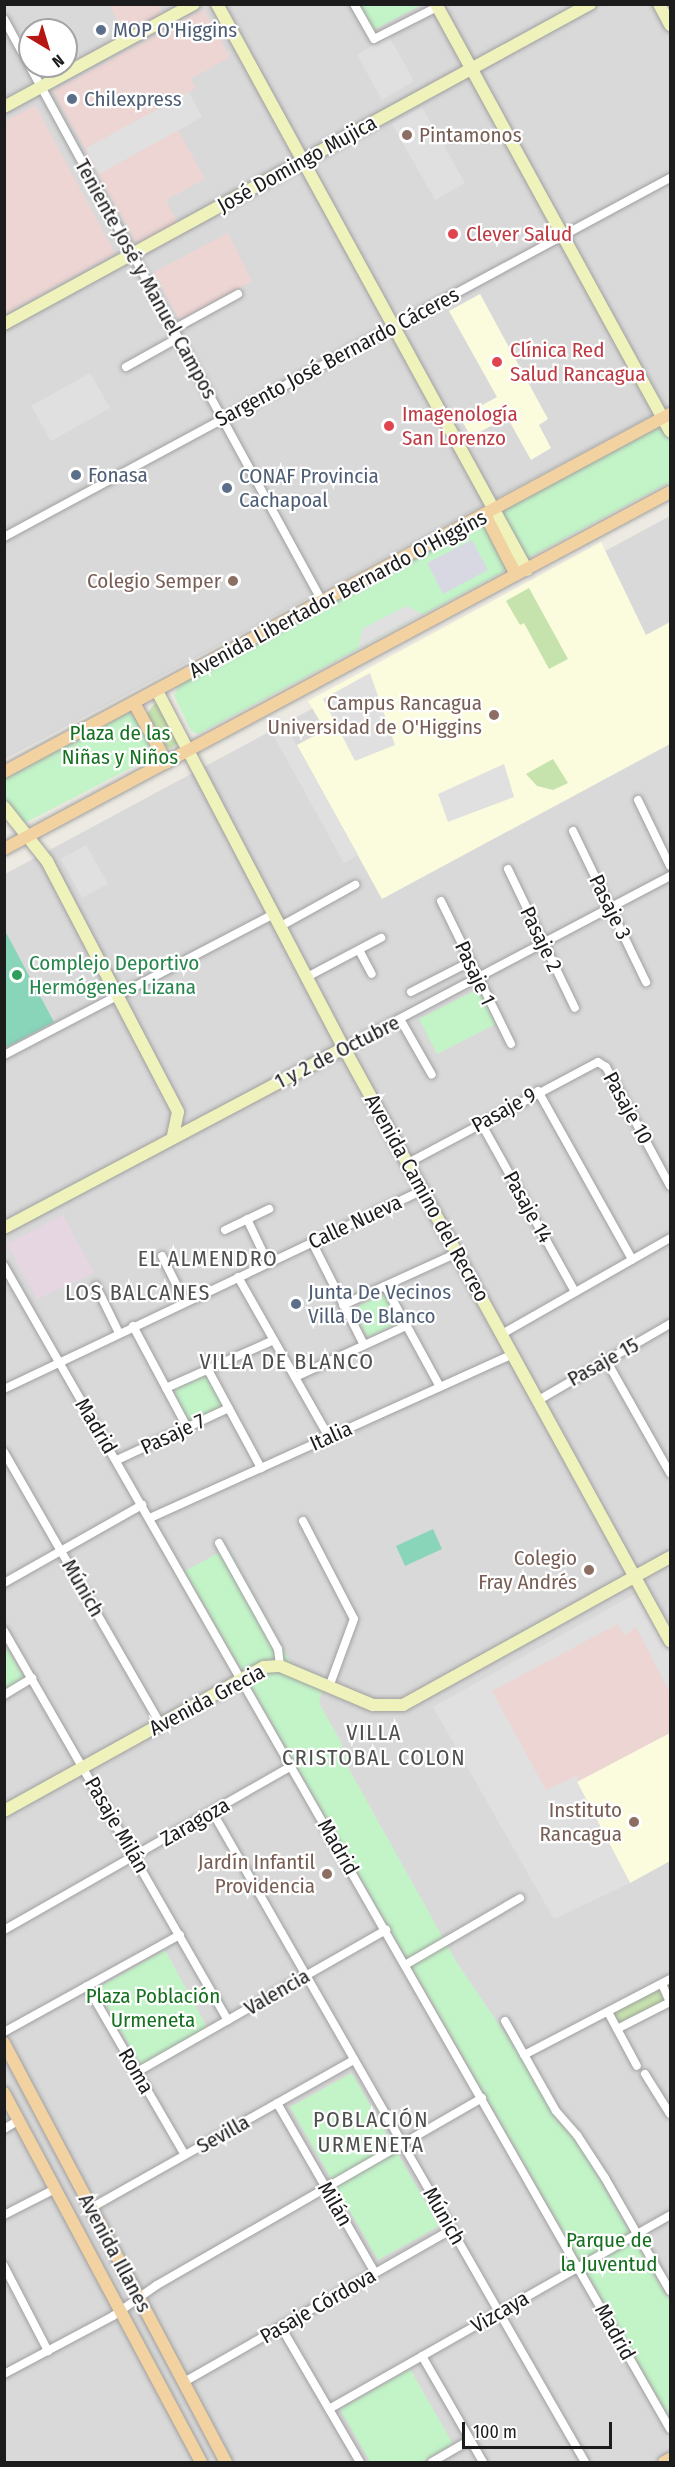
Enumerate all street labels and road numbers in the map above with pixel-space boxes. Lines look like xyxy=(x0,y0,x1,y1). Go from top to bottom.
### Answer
street label: José Domingo Mujica xyxy=(213,110,381,218)
street label: Teniente José y Manuel Campos xyxy=(69,155,223,403)
street label: Sargento José Bernardo Cáceres xyxy=(211,282,463,432)
street label: Avenida Libertador Bernardo O'Higgins xyxy=(185,505,491,683)
street label: Pasaje 3 xyxy=(584,870,636,944)
street label: Pasaje 2 xyxy=(515,903,567,975)
street label: Pasaje 1 xyxy=(449,937,501,1009)
street label: 1 y 2 de Octubre xyxy=(270,1010,404,1094)
street label: Pasaje 10 xyxy=(598,1067,658,1149)
street label: Pasaje 9 xyxy=(467,1082,541,1138)
street label: Avenida Camino del Recreo xyxy=(359,1090,495,1306)
street label: Pasaje 14 xyxy=(498,1167,558,1247)
street label: Calle Nueva xyxy=(304,1189,406,1255)
street label: Pasaje 15 xyxy=(563,1332,643,1392)
street label: Madrid xyxy=(70,1394,122,1458)
street label: Pasaje 7 xyxy=(137,1408,209,1460)
street label: Italia xyxy=(306,1416,356,1456)
street label: Múnich xyxy=(57,1555,109,1621)
street label: Avenida Grecia xyxy=(145,1659,269,1741)
street label: Pasaje Milán xyxy=(79,1773,155,1877)
street label: Zaragoza xyxy=(156,1792,234,1852)
street label: Madrid xyxy=(312,1815,364,1879)
street label: Valencia xyxy=(240,1963,314,2021)
street label: Roma xyxy=(113,2044,159,2098)
street label: Sevilla xyxy=(192,2109,254,2159)
street label: Milán xyxy=(312,2177,358,2231)
street label: Múnich xyxy=(418,2183,470,2249)
street label: Avenida Illanes xyxy=(73,2189,157,2317)
street label: Pasaje Córdova xyxy=(256,2263,380,2349)
street label: Vizcaya xyxy=(467,2286,533,2338)
street label: Madrid xyxy=(589,2299,641,2365)

